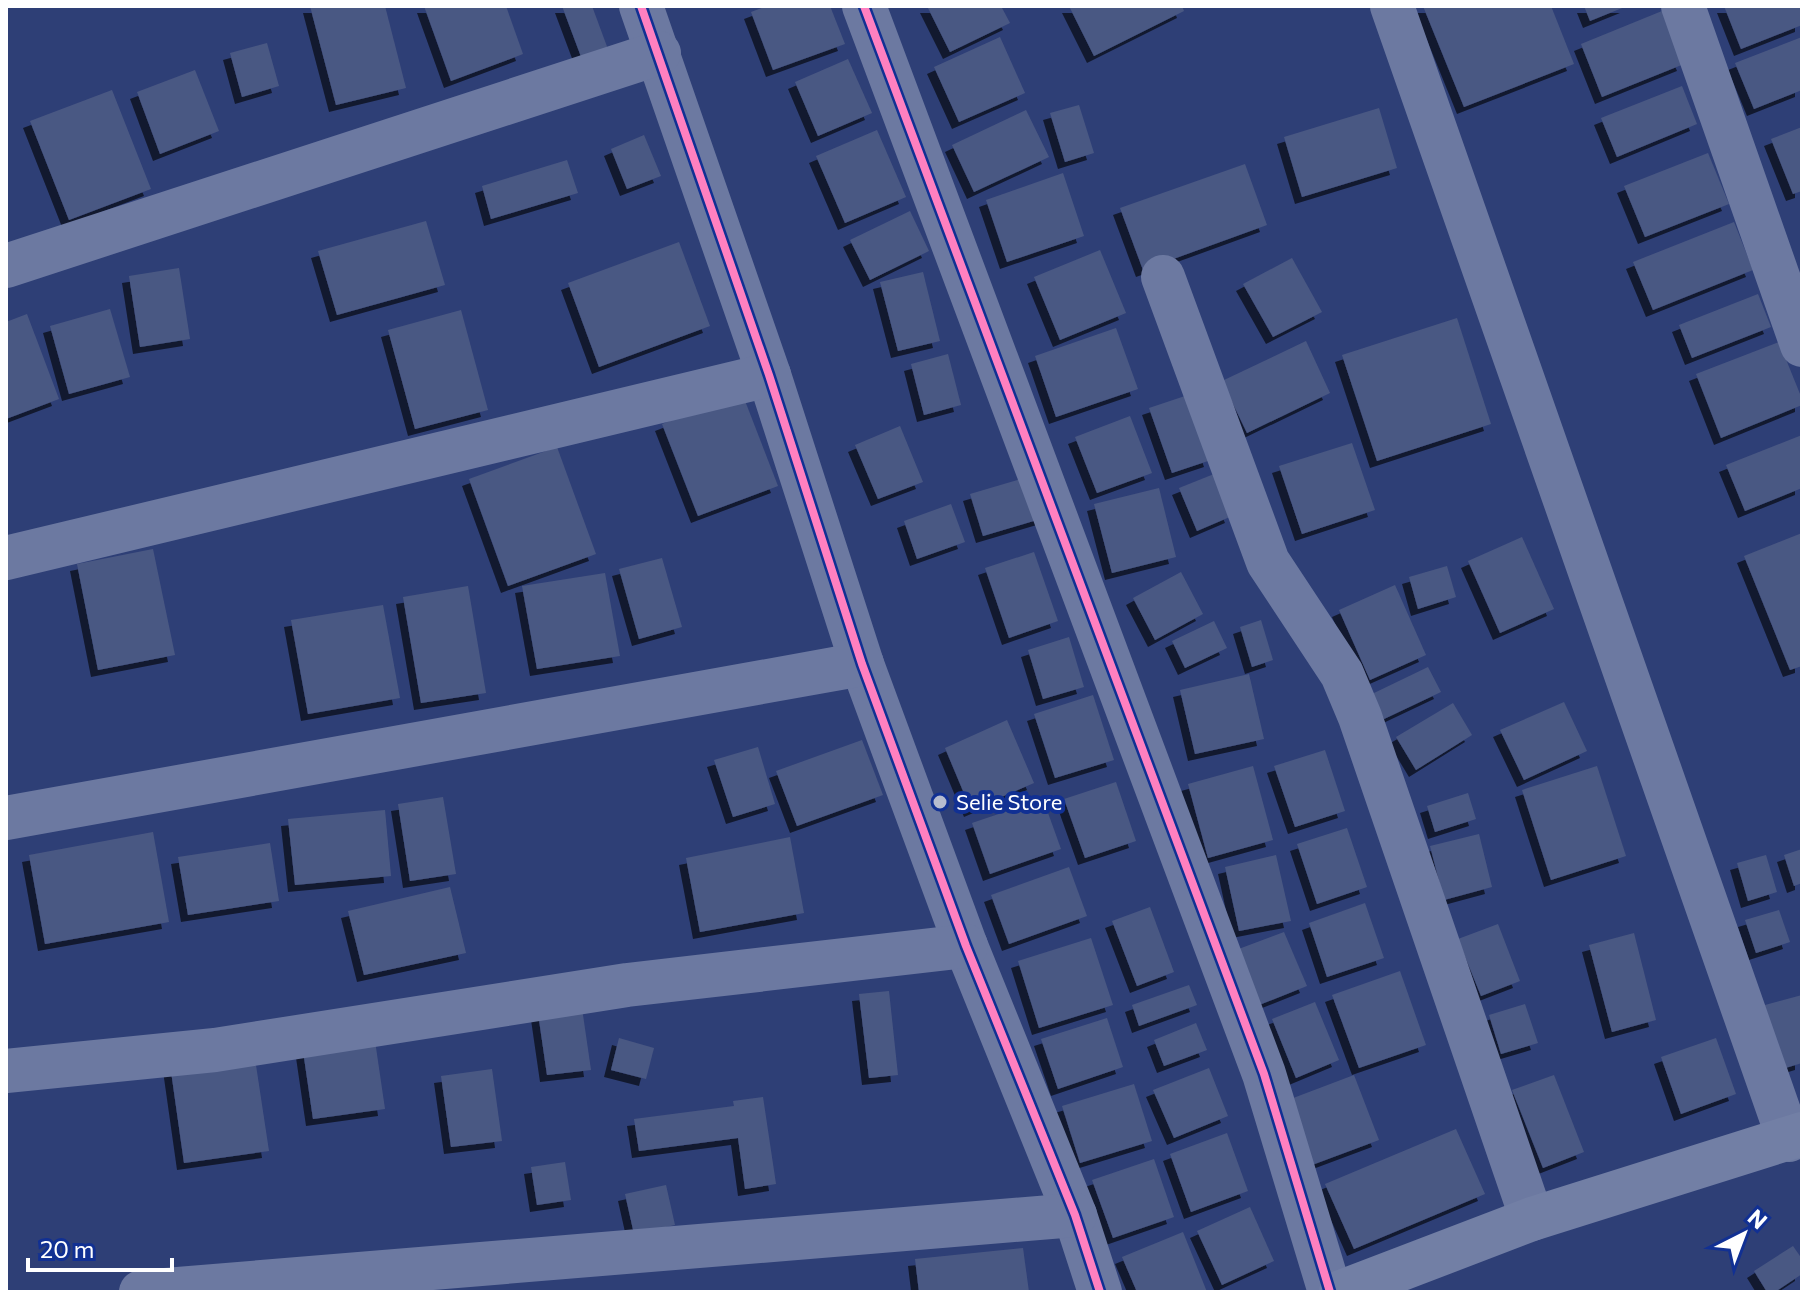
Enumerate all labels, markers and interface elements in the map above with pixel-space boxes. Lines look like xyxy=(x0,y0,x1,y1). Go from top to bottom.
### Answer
place label: Selie Store xyxy=(956,788,1062,815)
marker: Selie Store xyxy=(931,793,949,811)
north arrow xyxy=(1704,1194,1784,1274)
text: N xyxy=(1743,1203,1773,1234)
scale bar xyxy=(28,1222,172,1272)
text: 20 m xyxy=(40,1234,94,1263)

